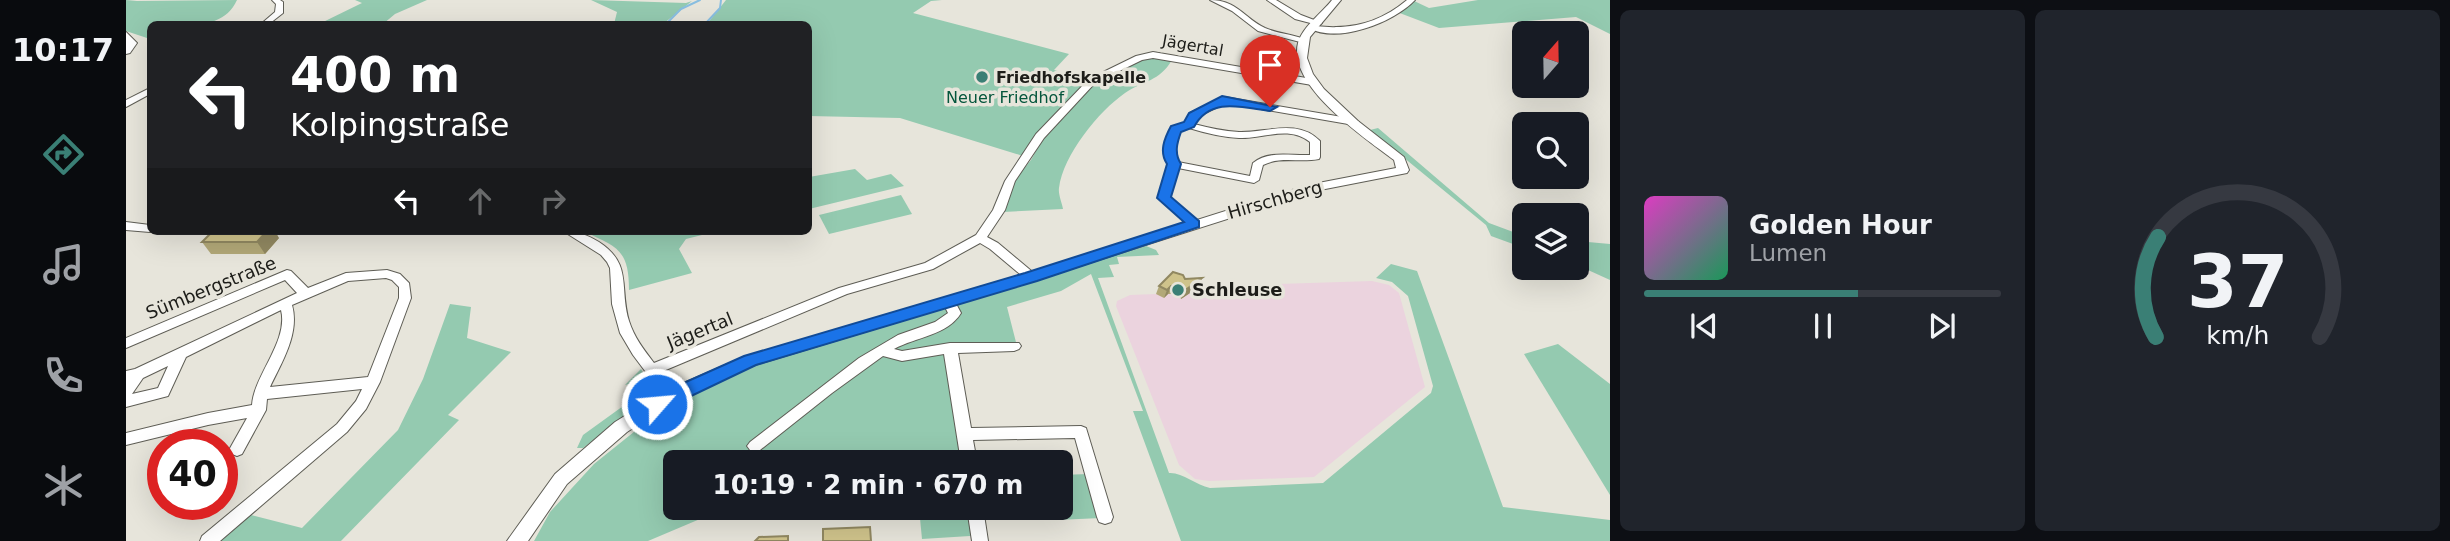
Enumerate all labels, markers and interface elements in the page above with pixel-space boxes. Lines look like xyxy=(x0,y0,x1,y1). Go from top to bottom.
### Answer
north arrow xyxy=(1512,21,1589,98)
map controls xyxy=(1512,21,1589,280)
text: 10:17 xyxy=(12,31,114,69)
street label: Jägertal xyxy=(1160,31,1225,60)
pin xyxy=(1240,35,1300,107)
icon: arrive xyxy=(1251,46,1289,84)
text: 400 m xyxy=(290,47,460,104)
icon: left xyxy=(175,49,266,140)
place label: Friedhofskapelle xyxy=(996,68,1146,87)
marker: Friedhofskapelle xyxy=(974,69,990,85)
park label: Neuer Friedhof xyxy=(946,88,1064,107)
text: Kolpingstraße xyxy=(290,106,509,144)
button: search xyxy=(1512,112,1589,189)
icon: directions xyxy=(39,130,88,179)
street label: Hirschberg xyxy=(1225,176,1325,223)
icon: left xyxy=(388,182,426,220)
icon: ahead xyxy=(461,182,499,220)
icon: right xyxy=(534,182,572,220)
button: layers xyxy=(1512,203,1589,280)
text: Golden Hour xyxy=(1749,210,1932,240)
text: 37 xyxy=(2187,239,2288,324)
icon: music xyxy=(39,240,88,289)
text: Lumen xyxy=(1749,240,1827,266)
street label: Sümbergstraße xyxy=(143,252,279,323)
place label: Schleuse xyxy=(1192,279,1283,300)
marker: Schleuse xyxy=(1170,282,1186,298)
icon: previous xyxy=(1685,307,1723,345)
icon: pause xyxy=(1804,307,1842,345)
icon: next xyxy=(1923,307,1961,345)
street label: Jägertal xyxy=(663,308,736,354)
text: km/h xyxy=(2206,320,2269,349)
icon: phone xyxy=(39,351,88,400)
position arrow xyxy=(620,367,694,441)
speed limit sign: 40 xyxy=(147,429,238,520)
icon: climate xyxy=(39,461,88,510)
text: 10:19 · 2 min · 670 m xyxy=(713,470,1023,500)

